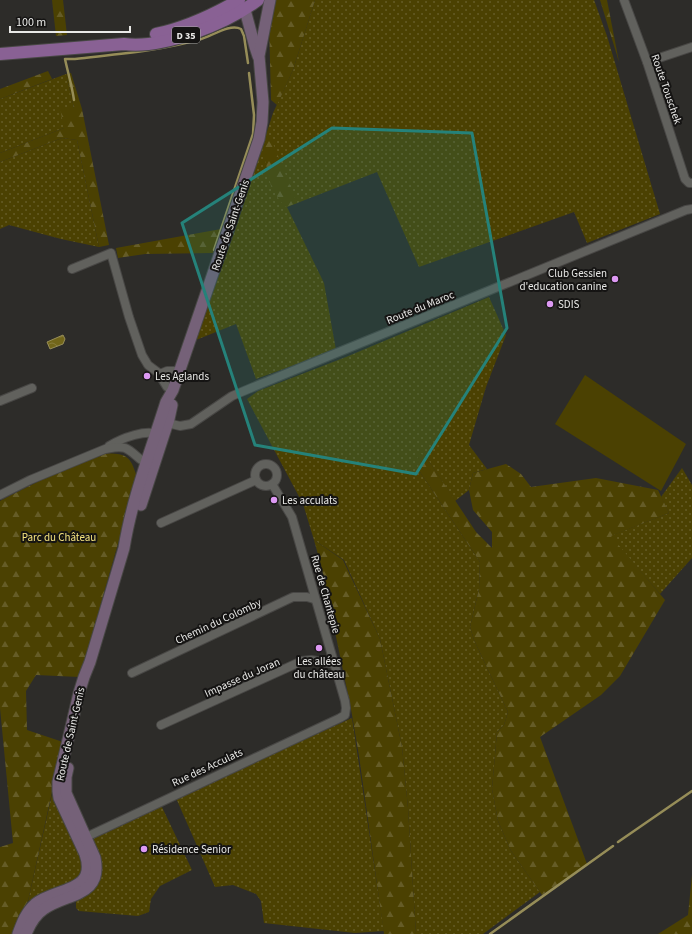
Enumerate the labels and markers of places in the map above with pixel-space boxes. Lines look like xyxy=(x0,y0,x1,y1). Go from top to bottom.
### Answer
place label: Club Gessien d'education canine xyxy=(519,266,608,294)
marker: Club Gessien d'education canine xyxy=(610,274,620,284)
place label: SDIS xyxy=(558,297,580,312)
marker: SDIS xyxy=(545,299,555,309)
place label: Les Aglands xyxy=(155,369,209,384)
marker: Les Aglands xyxy=(142,371,152,381)
place label: Les acculats xyxy=(282,493,338,508)
marker: Les acculats xyxy=(269,495,279,505)
marker: Les allées du château xyxy=(314,643,324,653)
place label: Les allées du château xyxy=(293,654,345,682)
place label: Résidence Senior xyxy=(152,842,231,857)
marker: Résidence Senior xyxy=(139,844,149,854)

